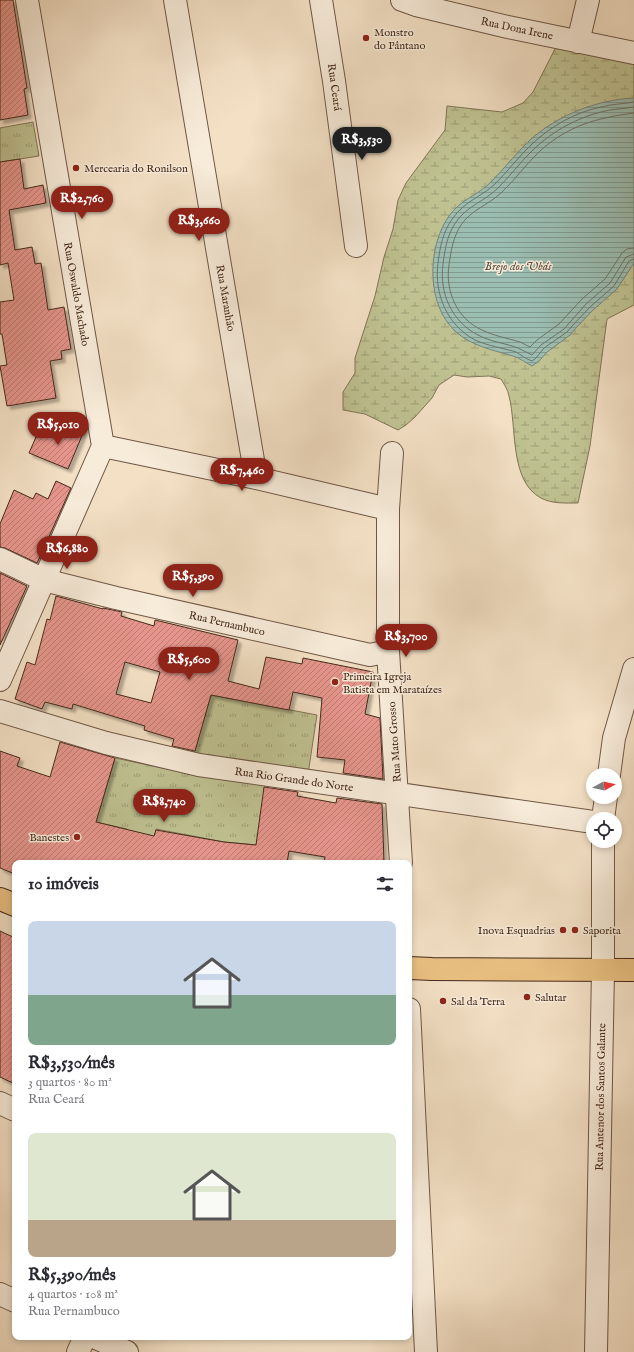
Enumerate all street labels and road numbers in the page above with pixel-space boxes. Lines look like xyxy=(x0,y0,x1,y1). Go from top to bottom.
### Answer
street label: Rua Dona Irene xyxy=(479,14,554,43)
street label: Rua Ceará xyxy=(324,63,344,112)
street label: Rua Oswaldo Machado xyxy=(60,241,92,347)
street label: Rua Maranhão xyxy=(212,264,238,333)
street label: Rua Pernambuco xyxy=(187,608,266,640)
street label: Rua Mato Grosso xyxy=(385,701,405,783)
street label: Rua Rio Grande do Norte xyxy=(234,765,354,795)
street label: Rua Antenor dos Santos Galante xyxy=(593,1023,609,1171)

